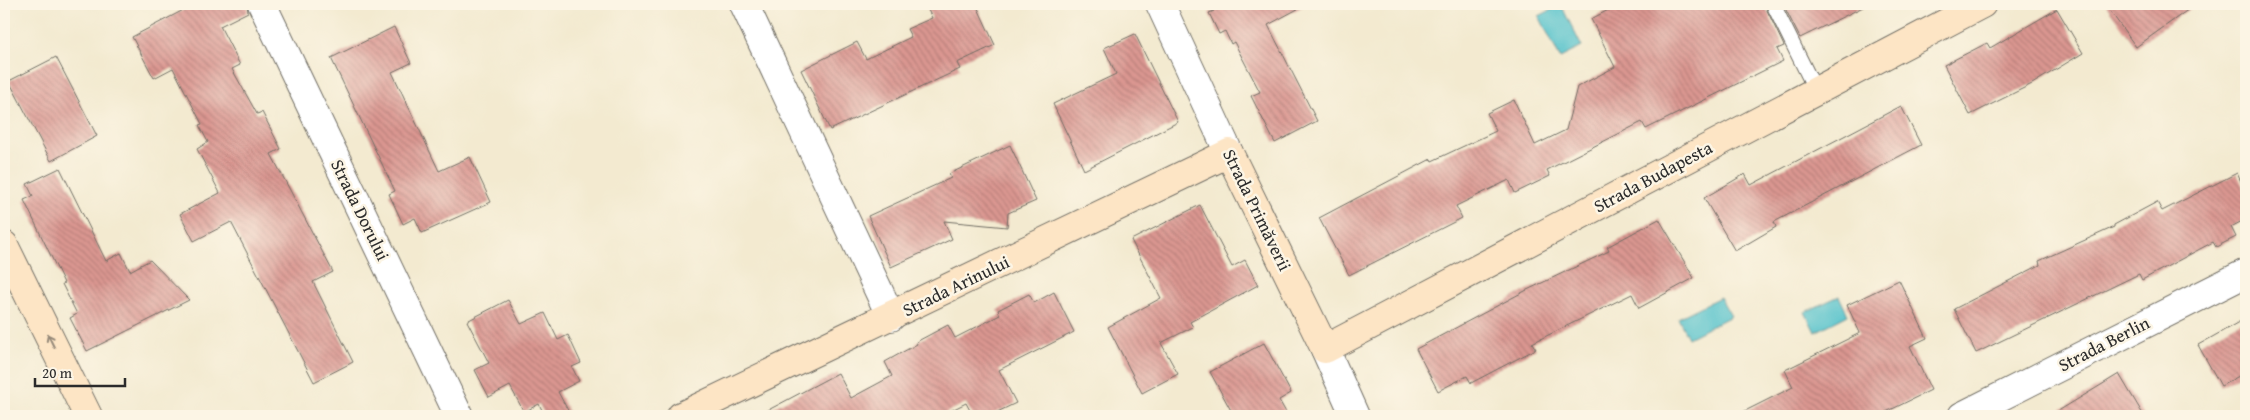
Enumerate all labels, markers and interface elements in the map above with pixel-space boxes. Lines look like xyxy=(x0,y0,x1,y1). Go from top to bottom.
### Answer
street label: Strada Budapesta xyxy=(1589,134,1717,219)
street label: Strada Primăverii xyxy=(1216,144,1299,275)
street label: Strada Dorului xyxy=(324,154,397,265)
street label: Strada Arinului xyxy=(898,248,1014,323)
street label: Strada Berlin xyxy=(2053,309,2154,378)
one-way arrow xyxy=(46,334,55,349)
scale bar xyxy=(35,355,125,387)
text: 20 m xyxy=(42,362,73,383)

